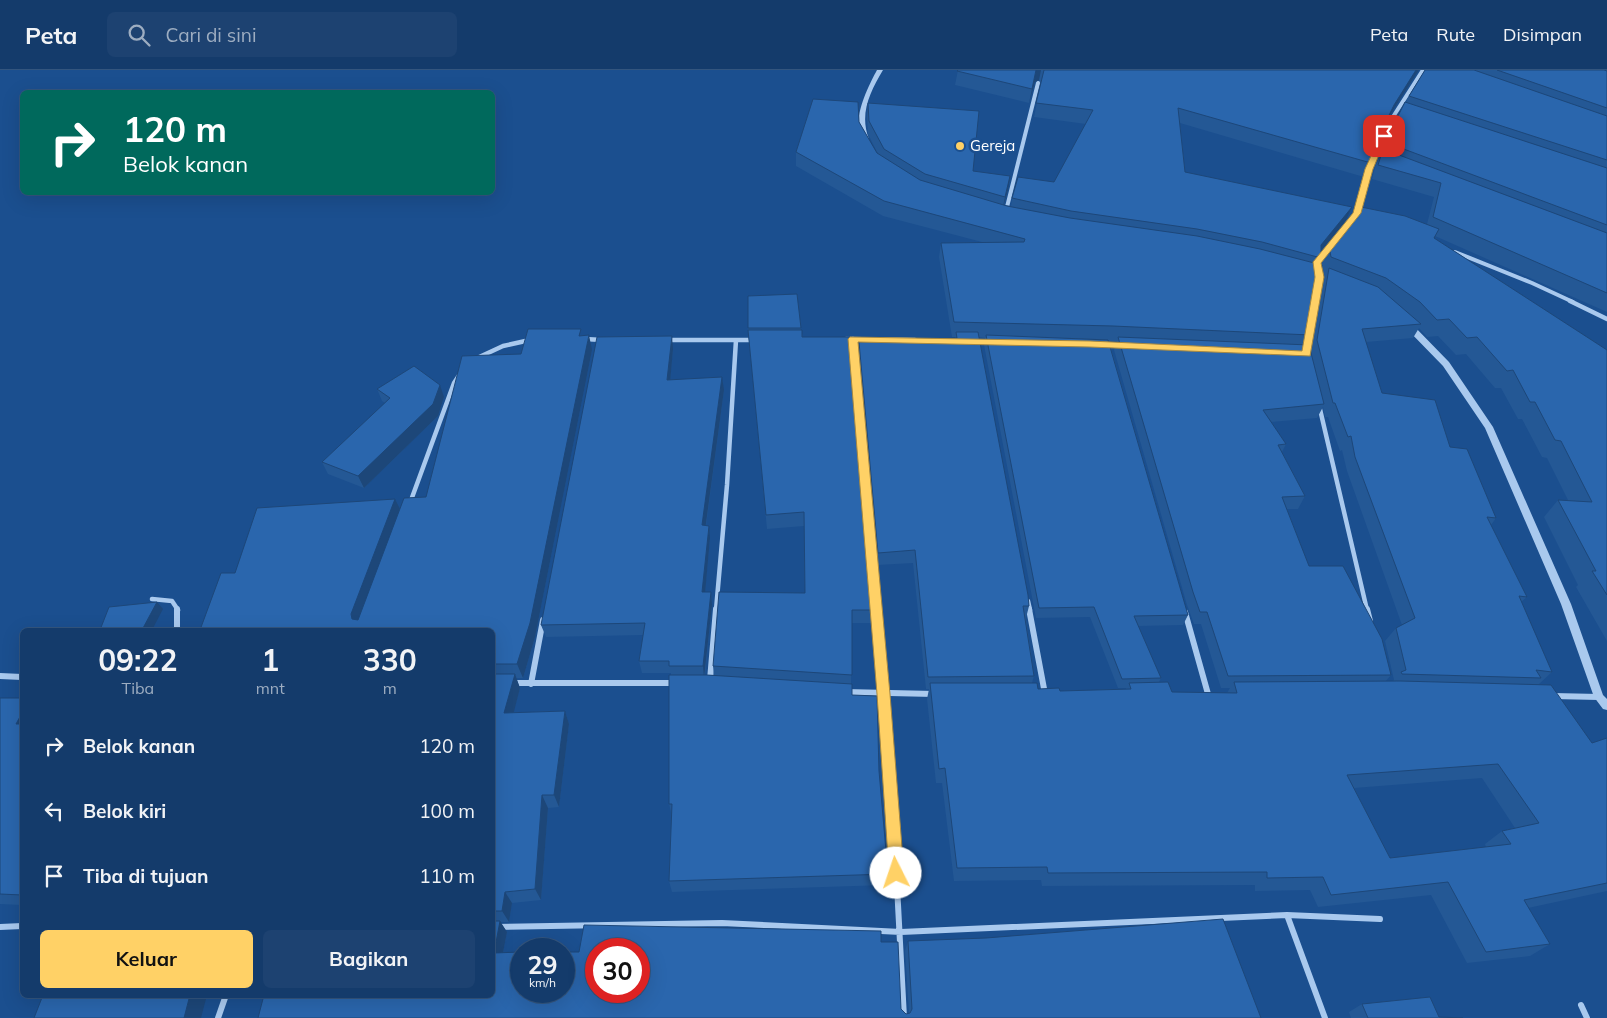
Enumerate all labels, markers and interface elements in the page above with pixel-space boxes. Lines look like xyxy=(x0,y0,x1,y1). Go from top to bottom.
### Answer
search box xyxy=(107,12,457,57)
text: Peta xyxy=(25,20,77,50)
icon: search xyxy=(125,21,153,49)
text: Cari di sini xyxy=(165,23,256,47)
text: Peta xyxy=(1370,23,1408,46)
text: Rute xyxy=(1436,23,1475,46)
text: Disimpan xyxy=(1503,23,1582,46)
text: 120 m xyxy=(123,107,227,151)
icon: right xyxy=(40,110,105,175)
pin xyxy=(1363,115,1405,157)
icon: arrive xyxy=(1370,122,1398,150)
place label: Gereja xyxy=(970,136,1015,155)
marker: Gereja xyxy=(954,140,966,152)
text: Belok kanan xyxy=(123,150,248,178)
text: 09:22 xyxy=(98,641,178,679)
text: 1 xyxy=(261,641,279,679)
text: 330 xyxy=(363,641,417,679)
text: Tiba xyxy=(122,678,154,698)
text: mnt xyxy=(256,678,285,698)
text: m xyxy=(383,678,397,698)
icon: right xyxy=(40,732,68,760)
text: Belok kanan xyxy=(83,734,195,758)
text: 120 m xyxy=(419,734,475,758)
icon: left xyxy=(40,797,68,825)
text: Belok kiri xyxy=(83,799,166,823)
text: 100 m xyxy=(419,799,475,823)
position arrow xyxy=(869,846,921,898)
icon: arrive xyxy=(40,862,68,890)
text: Tiba di tujuan xyxy=(83,864,208,888)
text: 110 m xyxy=(419,864,475,888)
button: Keluar xyxy=(40,930,253,988)
button: Bagikan xyxy=(263,930,475,988)
speed limit sign: 30 xyxy=(585,938,650,1003)
text: 29 xyxy=(527,949,558,980)
text: km/h xyxy=(529,975,556,990)

